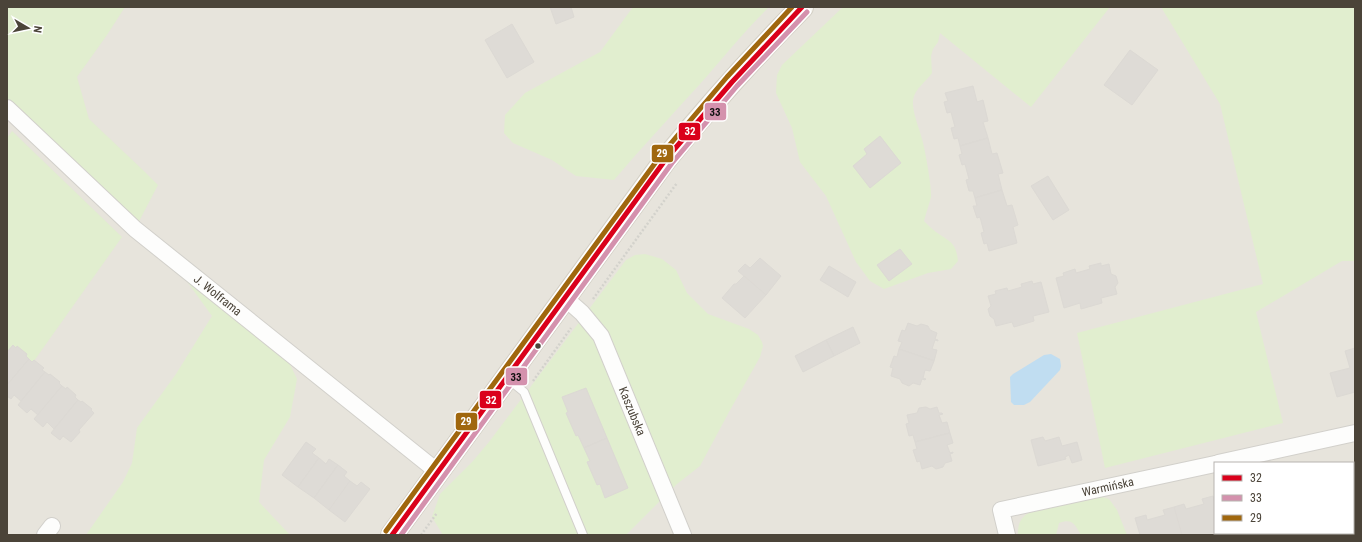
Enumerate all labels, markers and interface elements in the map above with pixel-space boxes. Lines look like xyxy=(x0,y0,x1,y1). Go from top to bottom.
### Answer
north arrow xyxy=(8,8,48,48)
text: N xyxy=(30,25,44,34)
line badge: 33 xyxy=(704,102,727,121)
text: 33 xyxy=(709,106,721,119)
line badge: 32 xyxy=(678,122,701,141)
text: 32 xyxy=(684,125,696,138)
line badge: 29 xyxy=(651,144,674,163)
text: 29 xyxy=(656,147,668,160)
street label: J. Wolframa xyxy=(191,272,245,319)
unlabelled marker xyxy=(533,341,543,351)
line badge: 33 xyxy=(505,367,528,386)
text: 33 xyxy=(510,371,522,384)
street label: Kaszubska xyxy=(616,385,648,438)
line badge: 32 xyxy=(479,390,502,409)
text: 32 xyxy=(485,394,497,407)
line badge: 29 xyxy=(455,412,478,431)
text: 29 xyxy=(460,415,472,428)
legend xyxy=(1214,462,1354,534)
text: 32 xyxy=(1250,471,1262,485)
street label: Warmińska xyxy=(1081,475,1135,499)
text: 33 xyxy=(1250,491,1262,505)
text: 29 xyxy=(1250,511,1262,525)

